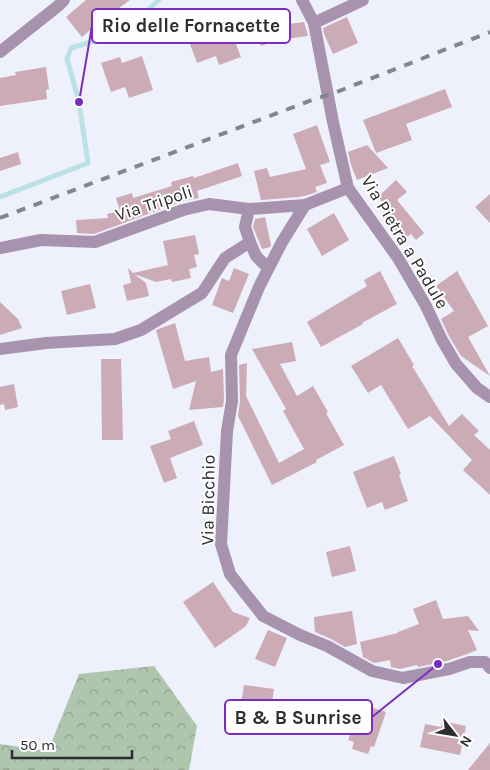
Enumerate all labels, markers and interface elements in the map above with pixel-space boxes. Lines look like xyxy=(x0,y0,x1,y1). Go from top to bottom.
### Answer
callout: Rio delle Fornacette xyxy=(92,9,290,43)
text: Rio delle Fornacette xyxy=(102,15,280,37)
street label: Via Pietra a Padule xyxy=(357,171,453,313)
street label: Via Tripoli xyxy=(113,180,195,226)
street label: Via Bicchio xyxy=(196,454,220,546)
callout: B & B Sunrise xyxy=(225,700,372,734)
text: B & B Sunrise xyxy=(234,707,362,729)
north arrow xyxy=(430,710,480,760)
scale bar xyxy=(12,728,132,760)
text: N xyxy=(456,733,476,750)
text: 50 m xyxy=(20,736,55,754)

